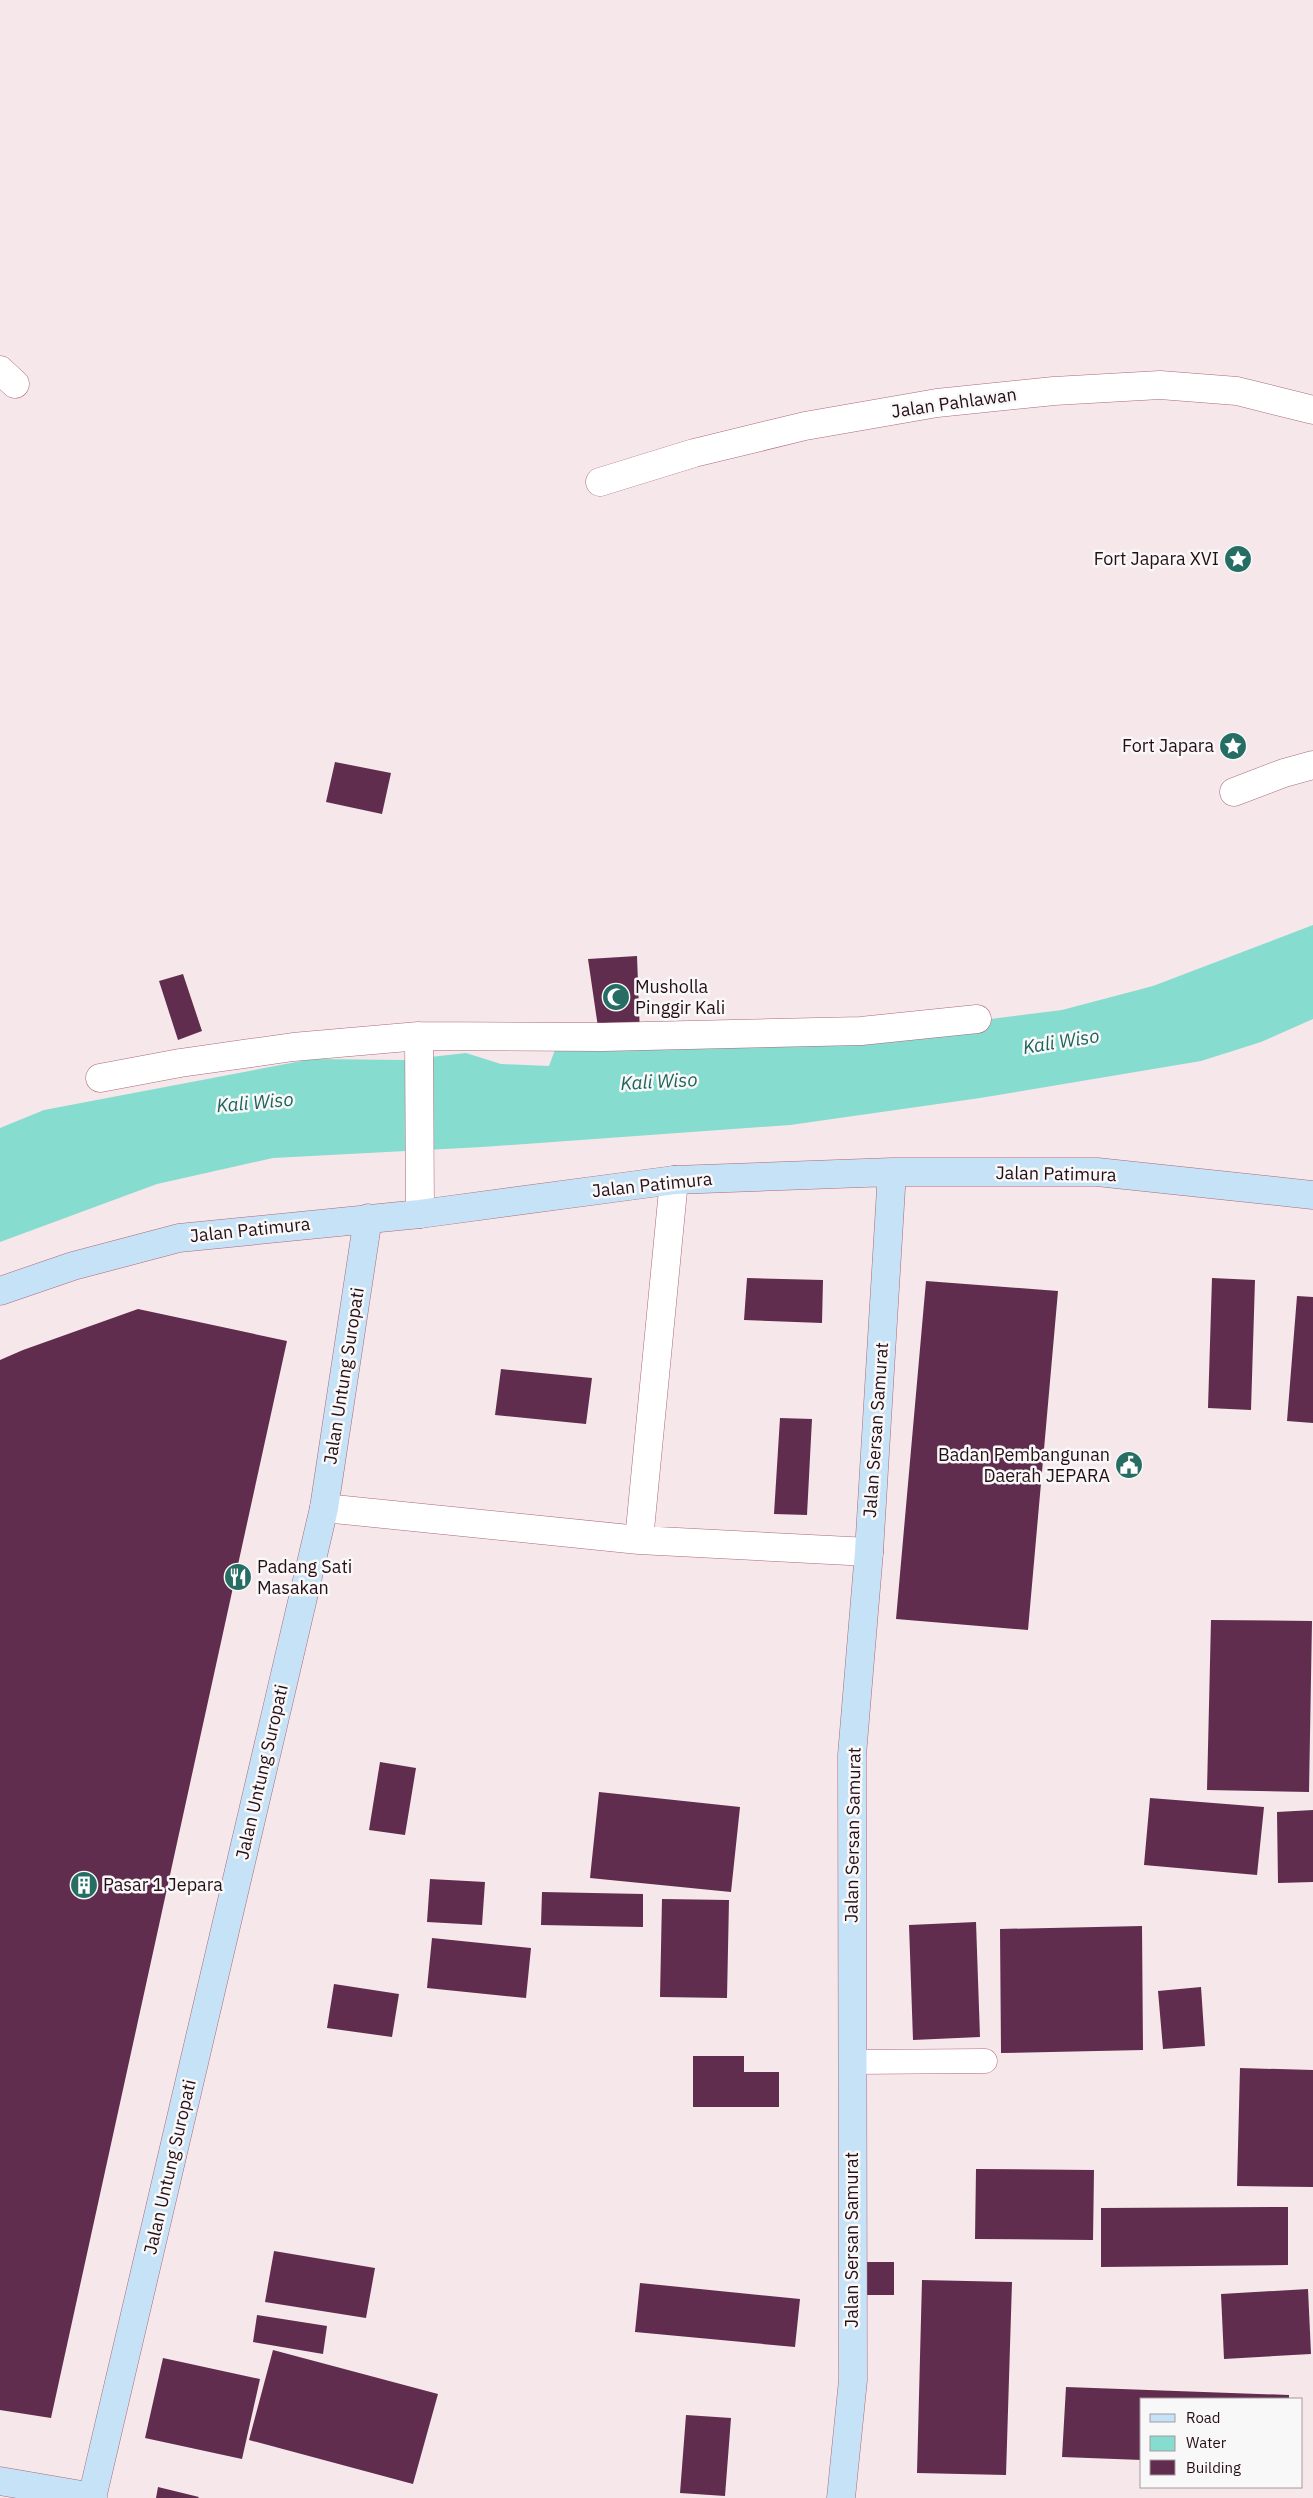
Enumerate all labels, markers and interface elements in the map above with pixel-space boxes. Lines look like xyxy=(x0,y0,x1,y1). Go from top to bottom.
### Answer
street label: Jalan Pahlawan xyxy=(890,382,1018,423)
place icon: Fort Japara XVI xyxy=(1223,544,1253,574)
place label: Fort Japara XVI xyxy=(1094,547,1219,570)
place icon: Fort Japara xyxy=(1218,731,1248,761)
place label: Fort Japara xyxy=(1122,734,1214,757)
place label: Musholla Pinggir Kali xyxy=(635,975,725,1019)
mosque icon: Musholla Pinggir Kali xyxy=(601,982,631,1012)
water label: Kali Wiso xyxy=(1021,1023,1101,1059)
water label: Kali Wiso xyxy=(620,1067,698,1095)
water label: Kali Wiso xyxy=(215,1087,295,1117)
street label: Jalan Patimura xyxy=(995,1161,1117,1186)
street label: Jalan Patimura xyxy=(591,1167,714,1202)
street label: Jalan Patimura xyxy=(189,1212,312,1247)
street label: Jalan Untung Suropati xyxy=(318,1286,369,1466)
street label: Jalan Sersan Samurat xyxy=(858,1341,893,1519)
place label: Badan Pembangunan Daerah JEPARA xyxy=(938,1443,1110,1487)
public building icon: Badan Pembangunan Daerah JEPARA xyxy=(1114,1450,1144,1480)
place label: Padang Sati Masakan xyxy=(257,1555,352,1599)
restaurant icon: Padang Sati Masakan xyxy=(223,1562,253,1592)
street label: Jalan Untung Suropati xyxy=(230,1682,293,1862)
street label: Jalan Sersan Samurat xyxy=(839,1747,866,1923)
building icon: Pasar 1 Jepara xyxy=(69,1870,99,1900)
place label: Pasar 1 Jepara xyxy=(103,1873,223,1896)
street label: Jalan Untung Suropati xyxy=(138,2077,201,2257)
street label: Jalan Sersan Samurat xyxy=(840,2152,863,2328)
legend xyxy=(1140,2398,1303,2488)
text: Road xyxy=(1186,2408,1221,2427)
text: Water xyxy=(1186,2433,1227,2452)
text: Building xyxy=(1186,2458,1241,2477)

